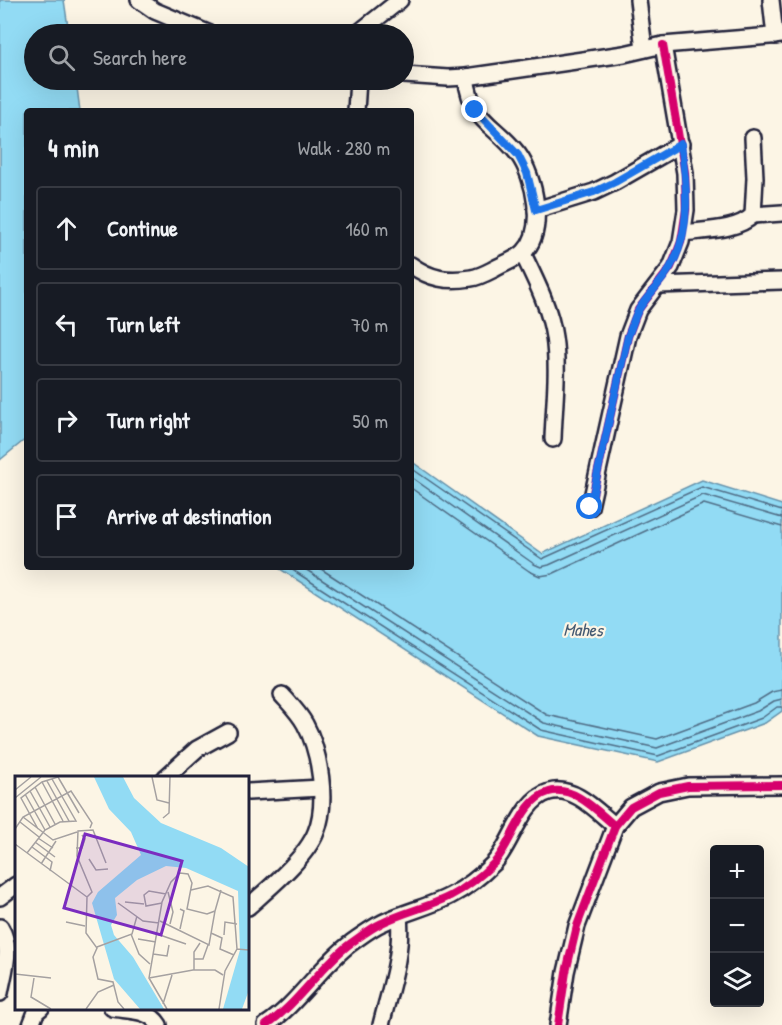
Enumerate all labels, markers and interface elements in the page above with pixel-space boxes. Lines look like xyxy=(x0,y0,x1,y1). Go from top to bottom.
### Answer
search box xyxy=(24,24,414,90)
icon: search xyxy=(45,41,78,74)
text: Search here xyxy=(93,42,187,72)
route end xyxy=(461,96,487,122)
text: 4 min xyxy=(48,130,99,165)
text: Walk · 280 m xyxy=(298,134,390,161)
icon: ahead xyxy=(50,212,83,245)
text: Continue xyxy=(107,213,178,243)
text: 160 m xyxy=(346,215,388,242)
icon: left xyxy=(50,308,83,341)
text: Turn left xyxy=(107,309,180,339)
text: 70 m xyxy=(351,311,388,338)
icon: right xyxy=(50,404,83,437)
text: Turn right xyxy=(107,405,190,435)
text: 50 m xyxy=(352,407,388,434)
route start xyxy=(576,493,602,519)
icon: arrive xyxy=(50,500,83,533)
text: Arrive at destination xyxy=(107,501,272,531)
water label: Mahes xyxy=(563,617,605,642)
inset map xyxy=(15,776,249,1010)
map controls xyxy=(710,845,764,1007)
button: + xyxy=(710,845,764,899)
button: − xyxy=(710,899,764,953)
button: layers xyxy=(710,953,764,1007)

